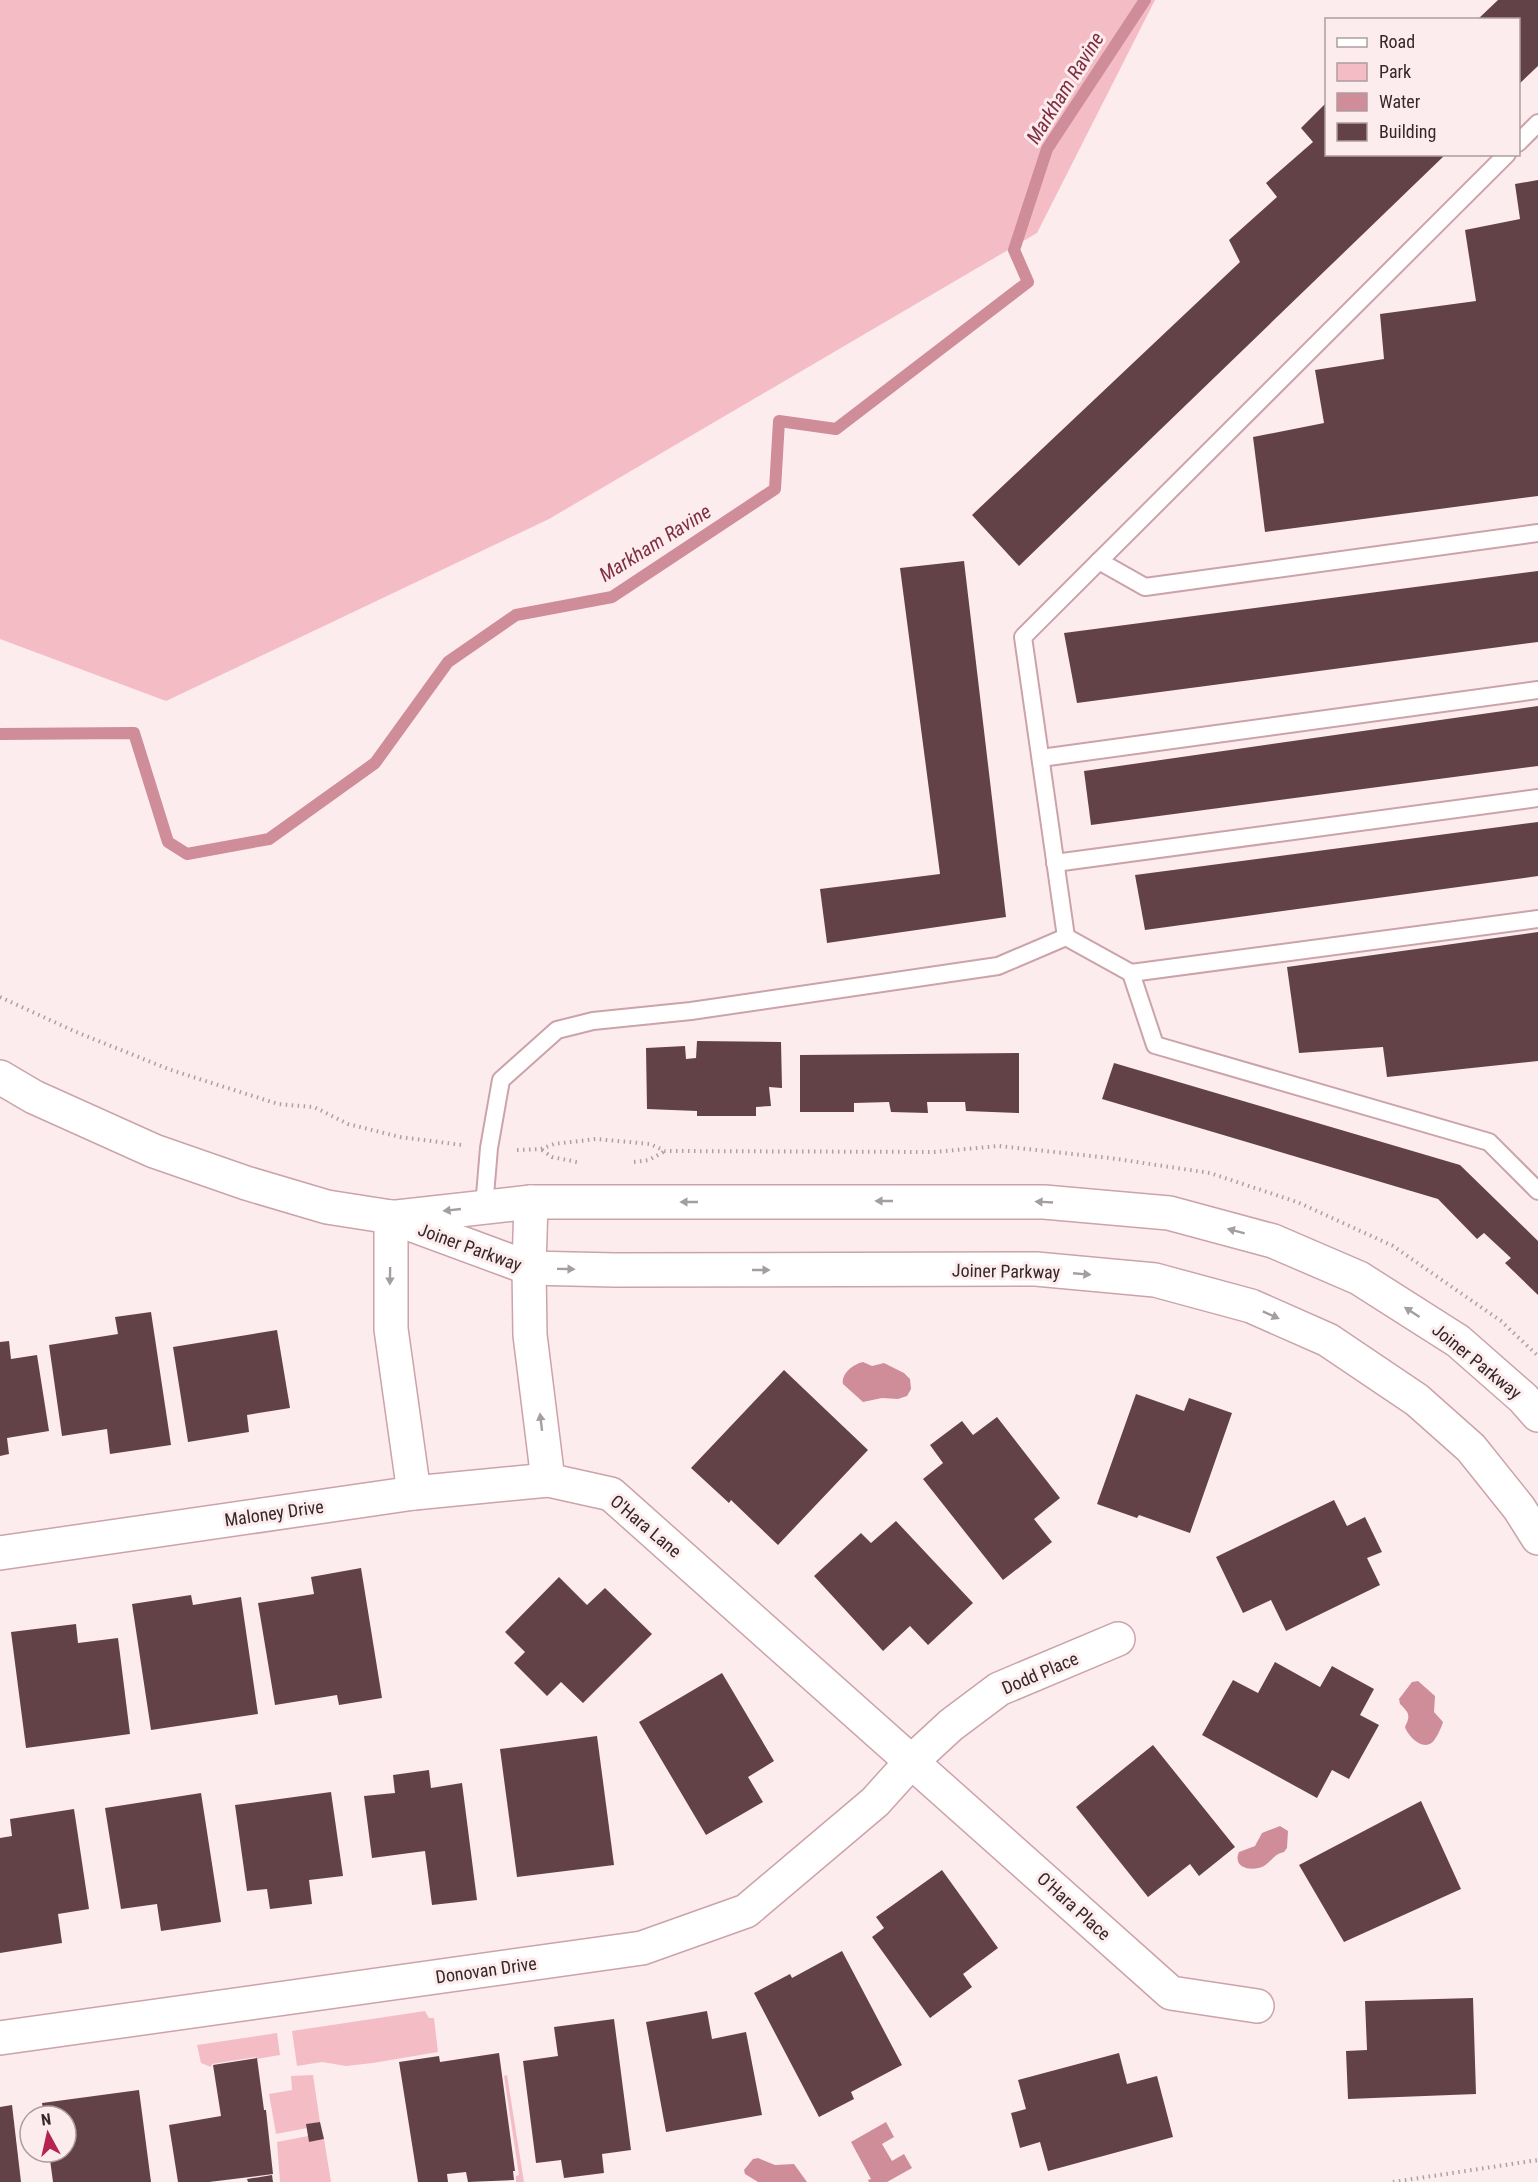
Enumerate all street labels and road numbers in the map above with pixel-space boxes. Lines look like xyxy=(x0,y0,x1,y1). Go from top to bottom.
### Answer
street label: Joiner Parkway xyxy=(415,1219,525,1276)
street label: Joiner Parkway xyxy=(952,1260,1061,1282)
street label: Joiner Parkway xyxy=(1428,1319,1526,1404)
street label: O'Hara Lane xyxy=(606,1490,686,1562)
street label: Maloney Drive xyxy=(223,1496,325,1530)
street label: Dodd Place xyxy=(999,1648,1081,1698)
street label: O’Hara Place xyxy=(1033,1868,1115,1944)
street label: Donovan Drive xyxy=(434,1953,538,1987)

